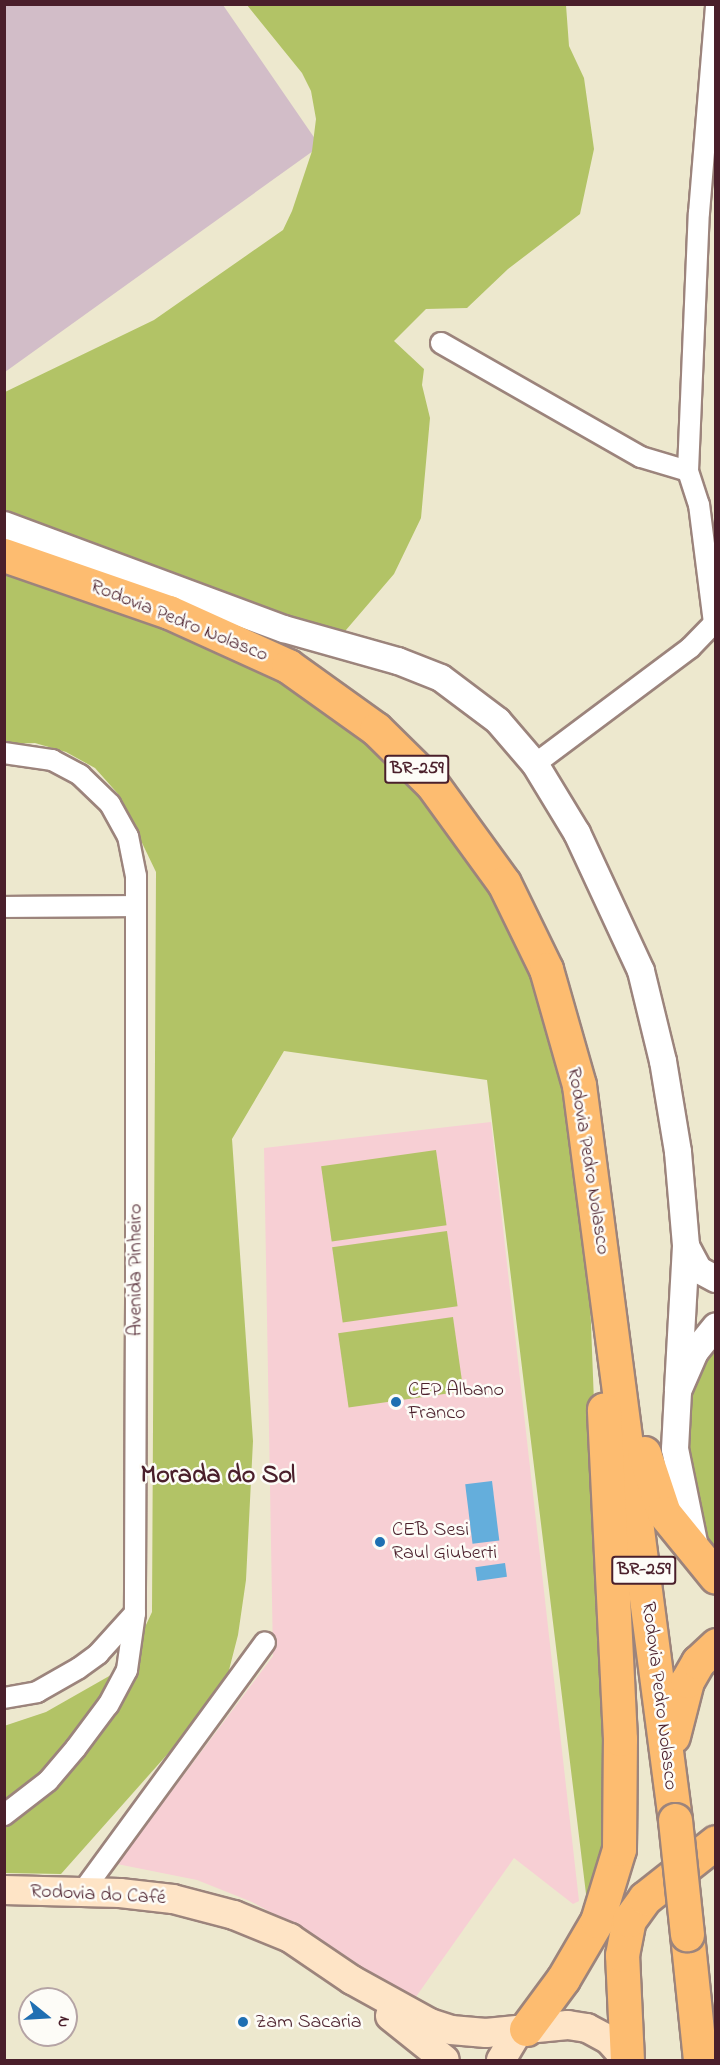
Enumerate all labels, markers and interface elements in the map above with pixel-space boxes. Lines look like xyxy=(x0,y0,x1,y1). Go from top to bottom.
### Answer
street label: Rodovia Pedro Nolasco xyxy=(87,574,271,668)
road number: BR-259 xyxy=(384,754,450,784)
street label: Rodovia Pedro Nolasco xyxy=(561,1066,615,1256)
street label: Avenida Pinheiro xyxy=(124,1204,148,1336)
place label: CEP Albano Franco xyxy=(408,1378,504,1425)
marker: CEP Albano Franco xyxy=(389,1395,403,1409)
district label: Morada do Sol xyxy=(141,1461,295,1493)
place label: CEB Sesi Raul Giuberti xyxy=(392,1518,497,1565)
marker: CEB Sesi Raul Giuberti xyxy=(373,1535,387,1549)
road number: BR-259 xyxy=(611,1555,677,1585)
street label: Rodovia Pedro Nolasco xyxy=(636,1601,682,1791)
street label: Rodovia do Café xyxy=(30,1879,166,1911)
north arrow xyxy=(18,1987,78,2047)
place label: Zam Sacaria xyxy=(255,2010,362,2034)
text: N xyxy=(50,2013,76,2031)
marker: Zam Sacaria xyxy=(236,2015,250,2029)

